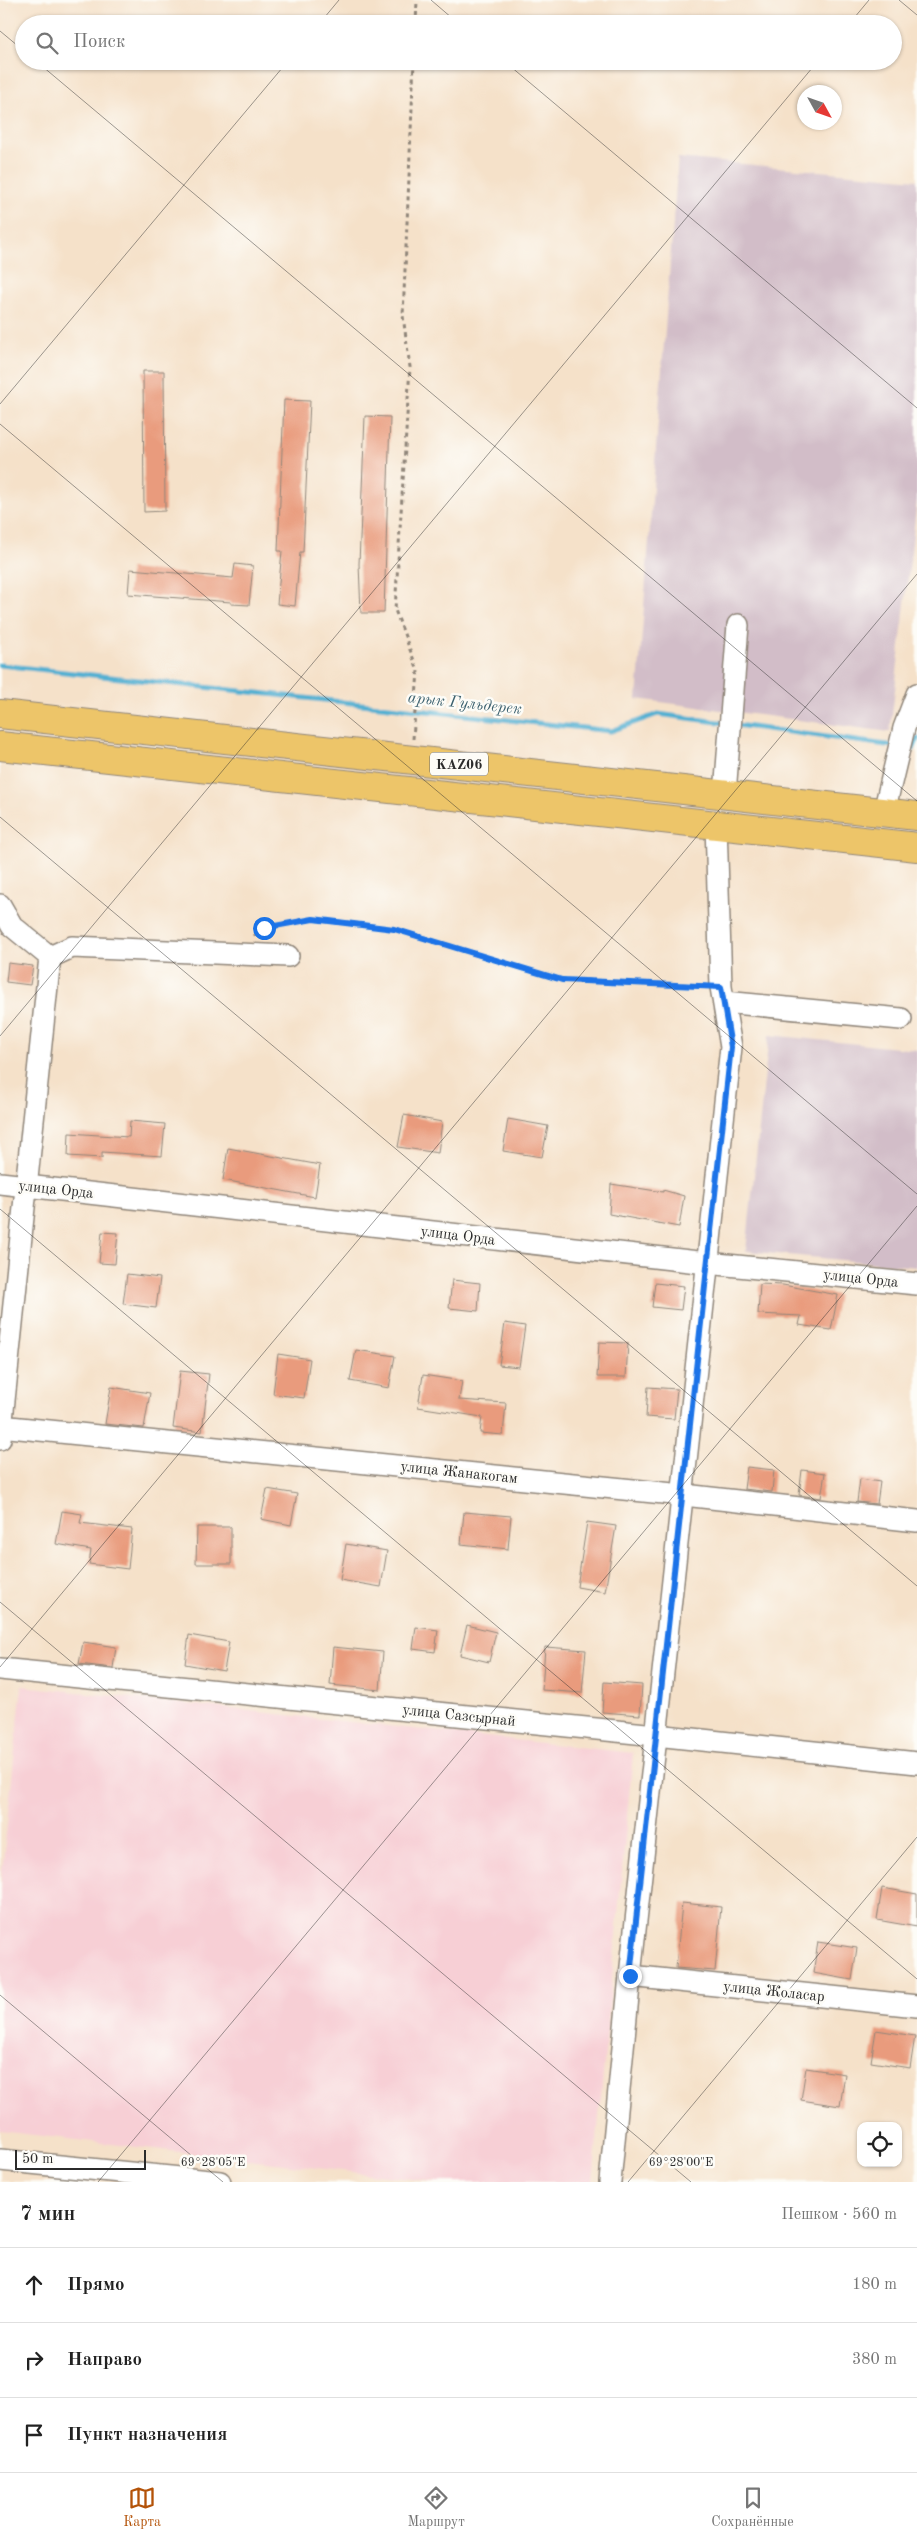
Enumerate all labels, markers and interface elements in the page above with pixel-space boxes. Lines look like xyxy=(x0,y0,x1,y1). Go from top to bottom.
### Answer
search box xyxy=(15,15,902,70)
icon: search xyxy=(33,29,61,57)
text: Поиск xyxy=(73,33,125,52)
north arrow xyxy=(797,85,842,130)
water label: арык Гульдерек xyxy=(407,690,523,718)
road number: KАZ06 xyxy=(430,752,488,776)
route start xyxy=(253,917,276,940)
street label: улица Орда xyxy=(18,1179,95,1202)
street label: улица Орда xyxy=(420,1224,497,1249)
street label: улица Орда xyxy=(823,1268,900,1291)
street label: улица Жанакогам xyxy=(399,1460,519,1487)
street label: улица Сазсырнай xyxy=(402,1703,516,1730)
route end xyxy=(619,1965,642,1988)
street label: улица Жоласар xyxy=(722,1980,825,2005)
map controls xyxy=(857,2122,902,2167)
button: locate xyxy=(857,2122,902,2167)
scale bar xyxy=(15,2147,146,2170)
text: 50 m xyxy=(22,2152,53,2166)
text: 69°28'05"E xyxy=(181,2156,245,2169)
text: 69°28'00"E xyxy=(649,2157,713,2169)
text: 7 мин xyxy=(20,2204,75,2225)
text: Пешком · 560 m xyxy=(781,2207,897,2223)
icon: ahead xyxy=(20,2271,48,2299)
text: Прямо xyxy=(67,2276,125,2295)
text: 180 m xyxy=(852,2277,897,2293)
icon: right xyxy=(20,2346,48,2374)
text: Направо xyxy=(67,2351,142,2370)
text: 380 m xyxy=(852,2352,897,2368)
icon: arrive xyxy=(20,2421,48,2449)
text: Пункт назначения xyxy=(67,2426,227,2445)
tab: Карта xyxy=(123,2484,161,2531)
tab: Маршрут xyxy=(407,2484,465,2531)
tab: Сохранённые xyxy=(711,2484,794,2531)

